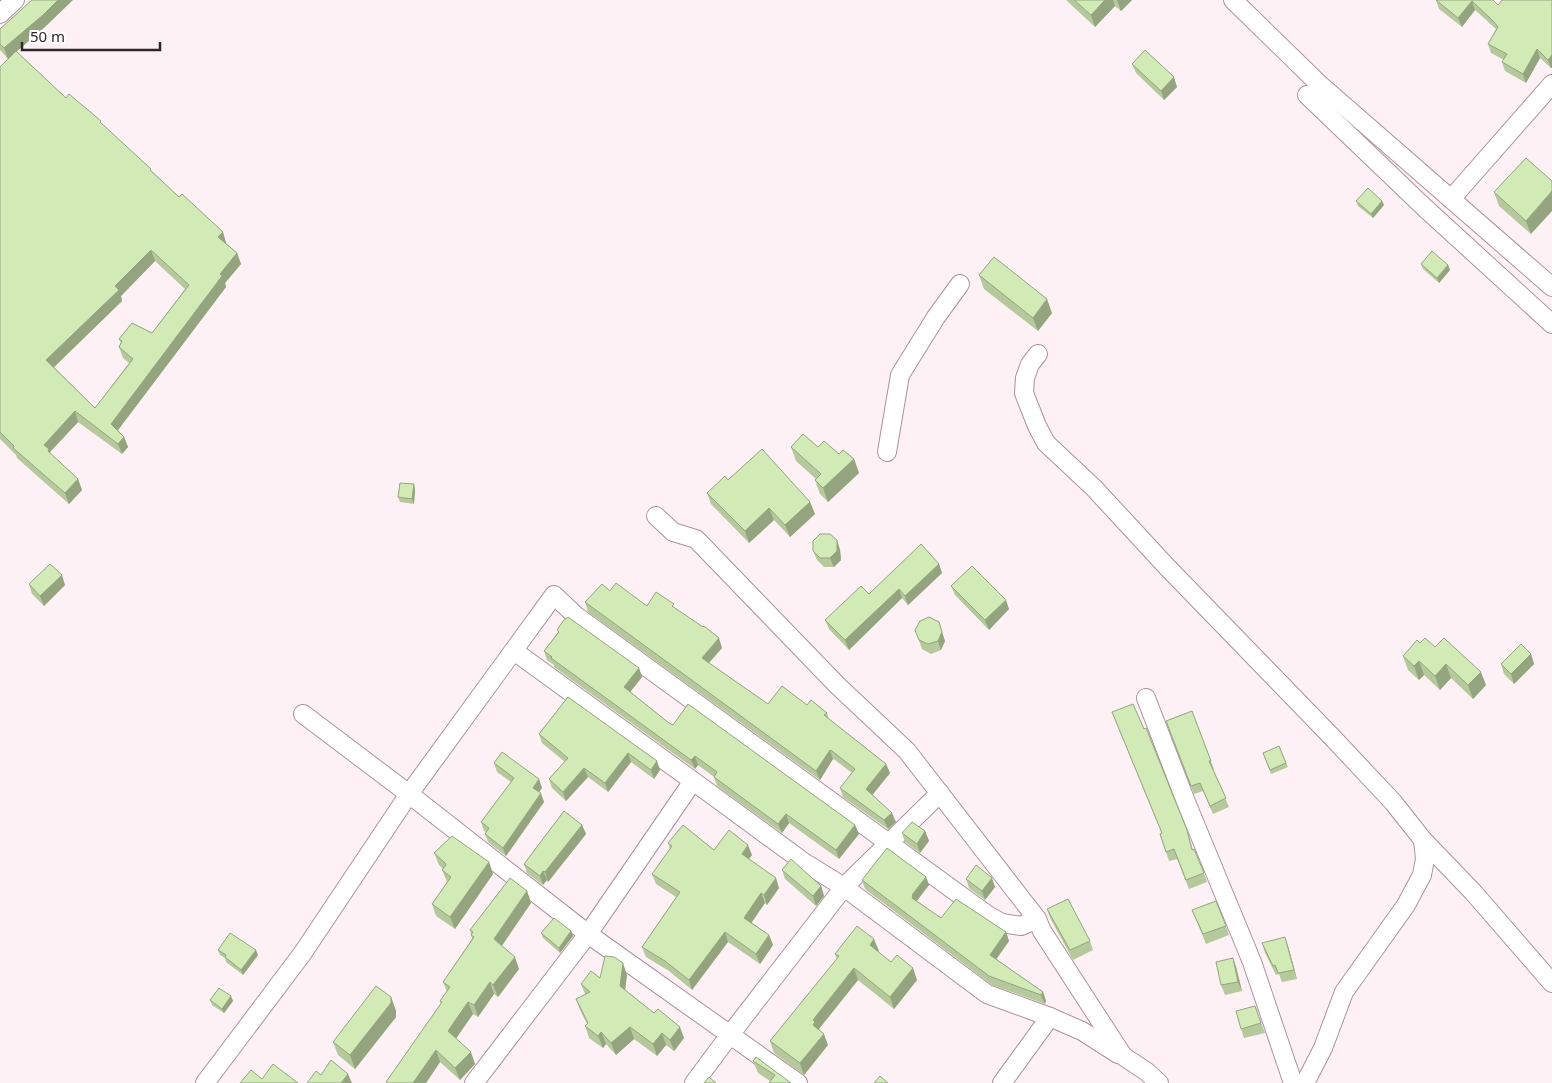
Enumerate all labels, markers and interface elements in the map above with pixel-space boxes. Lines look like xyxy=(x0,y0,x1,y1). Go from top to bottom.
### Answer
scale bar xyxy=(22,20,160,52)
text: 50 m xyxy=(30,26,65,46)

